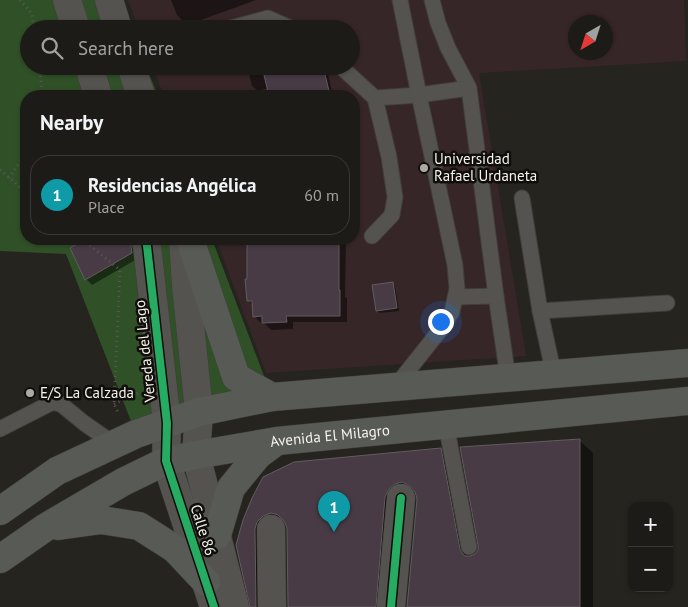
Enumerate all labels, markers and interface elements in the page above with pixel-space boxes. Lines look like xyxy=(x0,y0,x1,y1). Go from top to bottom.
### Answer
north arrow xyxy=(568,15,613,60)
search box xyxy=(20,20,360,75)
icon: search xyxy=(38,34,66,62)
text: Search here xyxy=(78,36,174,60)
text: Nearby xyxy=(40,109,103,136)
place label: Universidad Rafael Urdaneta xyxy=(434,149,537,185)
marker: Universidad Rafael Urdaneta xyxy=(418,162,430,174)
text: Residencias Angélica xyxy=(88,173,256,197)
text: 1 xyxy=(52,185,62,205)
text: 60 m xyxy=(304,185,339,205)
text: Place xyxy=(88,197,125,217)
street label: Vereda del Lago xyxy=(130,299,159,404)
your location xyxy=(428,309,454,335)
place label: E/S La Calzada xyxy=(40,383,134,402)
marker: E/S La Calzada xyxy=(24,387,36,399)
street label: Avenida El Milagro xyxy=(268,420,391,451)
pin: 1 xyxy=(318,491,350,532)
street label: Calle 86 xyxy=(186,502,221,558)
map controls xyxy=(628,502,673,592)
button: + xyxy=(628,502,673,547)
button: − xyxy=(628,547,673,592)

